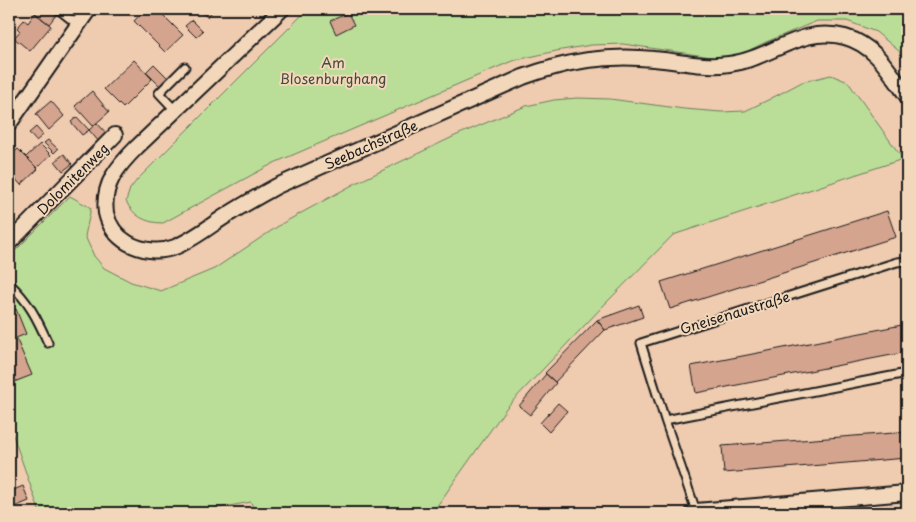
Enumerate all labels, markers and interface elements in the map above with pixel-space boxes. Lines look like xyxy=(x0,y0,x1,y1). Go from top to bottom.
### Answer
park label: Am Blosenburghang xyxy=(280,52,386,89)
street label: Seebachstraße xyxy=(321,115,421,175)
street label: Dolomitenweg xyxy=(32,138,113,219)
street label: Gneisenaustraße xyxy=(677,286,792,339)

